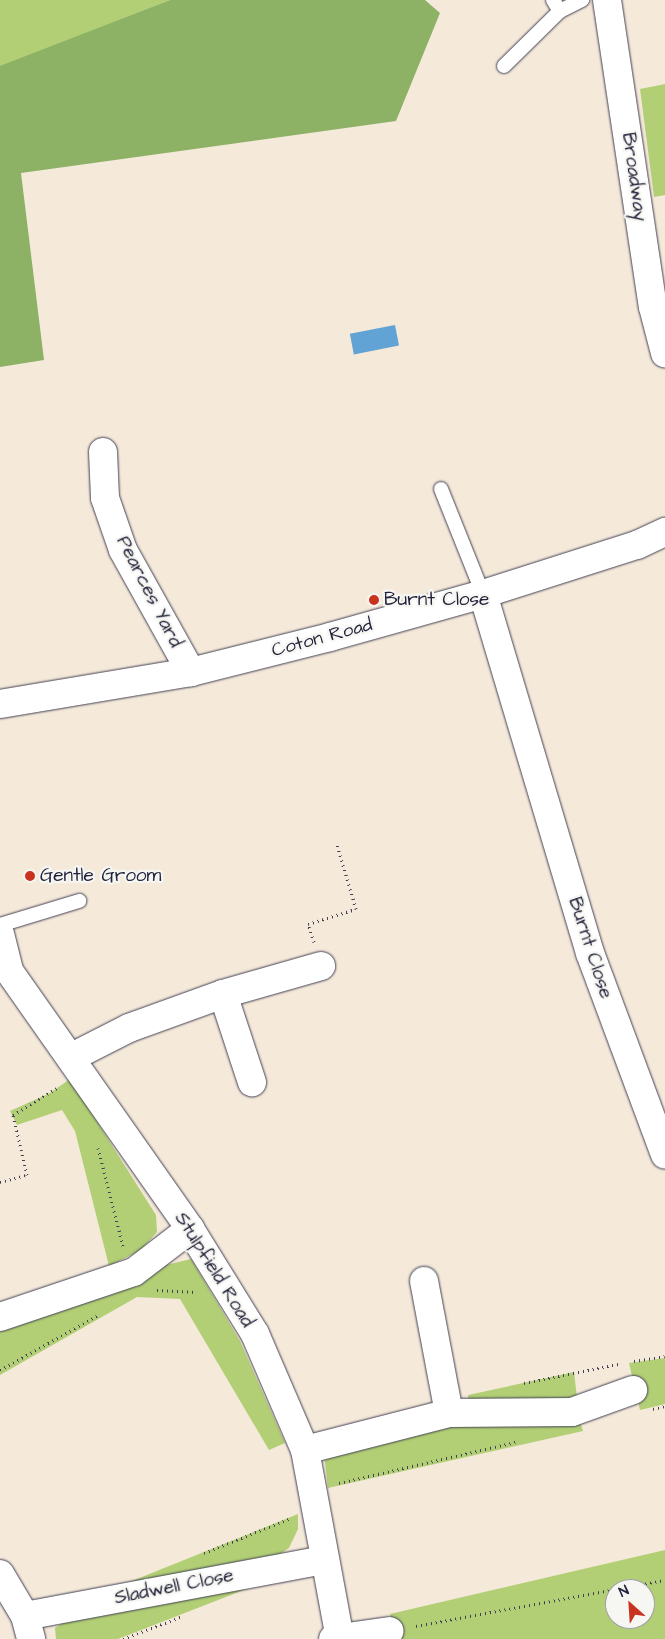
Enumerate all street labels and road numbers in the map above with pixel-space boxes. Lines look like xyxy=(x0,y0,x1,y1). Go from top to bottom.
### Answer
street label: Broadway xyxy=(616,131,652,223)
street label: Pearces Yard xyxy=(111,532,187,652)
street label: Coton Road xyxy=(269,614,375,662)
street label: Burnt Close xyxy=(563,894,617,1002)
street label: Stulpfield Road xyxy=(169,1208,259,1332)
street label: Sladwell Close xyxy=(113,1564,235,1610)

